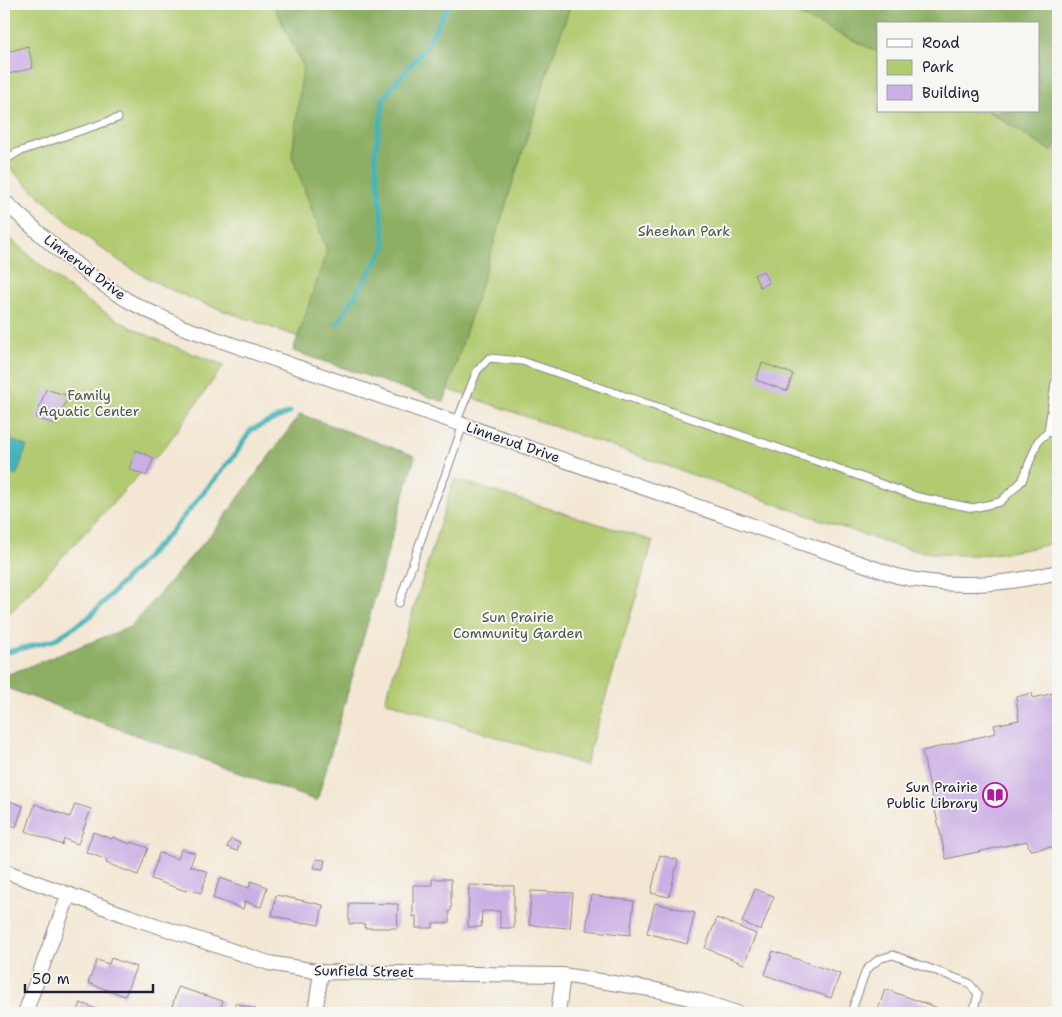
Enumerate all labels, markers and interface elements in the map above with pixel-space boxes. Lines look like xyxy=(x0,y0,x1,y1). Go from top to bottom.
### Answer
legend xyxy=(877,22,1040,112)
text: Road xyxy=(922,33,960,53)
text: Park xyxy=(922,57,954,77)
text: Building xyxy=(922,83,979,103)
park label: Sheehan Park xyxy=(638,222,730,240)
street label: Linnerud Drive xyxy=(40,230,130,304)
park label: Family Aquatic Center xyxy=(39,386,140,420)
street label: Linnerud Drive xyxy=(464,418,562,466)
park label: Sun Prairie Community Garden xyxy=(453,608,583,642)
place label: Sun Prairie Public Library xyxy=(886,778,978,812)
library icon: Sun Prairie Public Library xyxy=(982,782,1008,808)
street label: Sunfield Street xyxy=(314,961,414,981)
scale bar xyxy=(25,962,152,994)
text: 50 m xyxy=(32,969,70,989)

